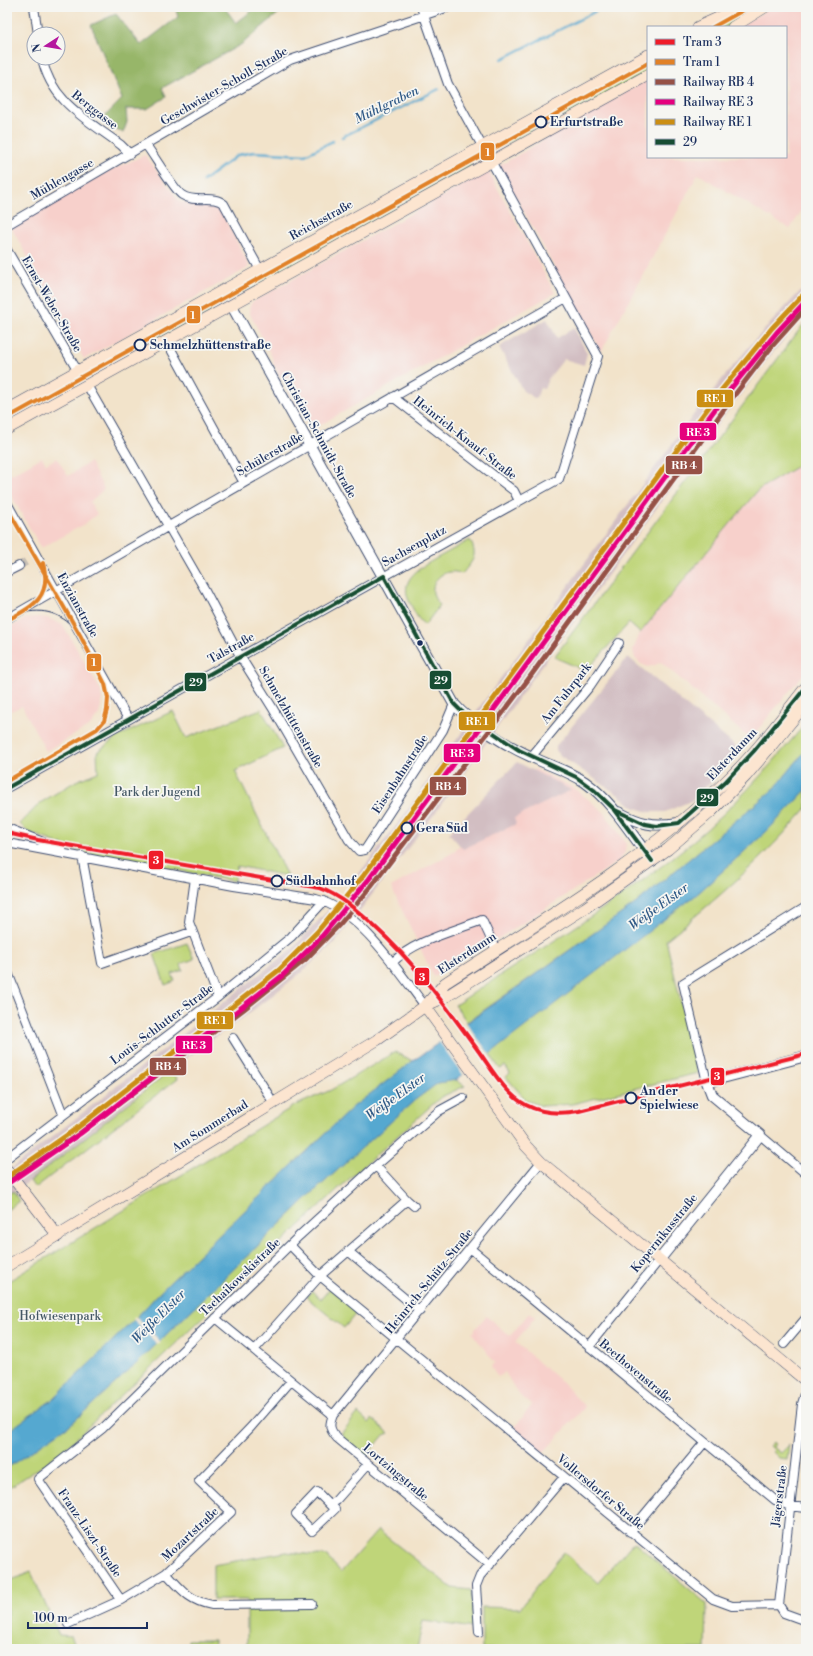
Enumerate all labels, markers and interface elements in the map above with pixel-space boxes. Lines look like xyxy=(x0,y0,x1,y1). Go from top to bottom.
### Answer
north arrow xyxy=(26,26,66,66)
legend xyxy=(647,26,787,158)
text: Tram 3 xyxy=(683,35,722,50)
text: N xyxy=(29,42,45,54)
street label: Geschwister-Scholl-Straße xyxy=(158,44,291,129)
text: Tram 1 xyxy=(683,55,721,70)
text: Railway RB 4 xyxy=(683,75,754,90)
water label: Mühlgraben xyxy=(352,82,422,127)
street label: Berggasse xyxy=(68,87,121,133)
text: Railway RE 3 xyxy=(683,95,754,110)
marker: Erfurtstraße xyxy=(534,115,548,129)
place label: Erfurtstraße xyxy=(550,115,624,130)
text: Railway RE 1 xyxy=(683,115,753,130)
text: 29 xyxy=(683,135,697,150)
line badge: 1 xyxy=(480,142,495,161)
text: 1 xyxy=(485,146,491,160)
street label: Mühlengasse xyxy=(28,155,96,203)
street label: Reichsstraße xyxy=(287,197,356,244)
street label: Ernst-Weber-Straße xyxy=(18,254,85,355)
line badge: 1 xyxy=(186,305,201,324)
text: 1 xyxy=(190,309,196,323)
marker: Schmelzhüttenstraße xyxy=(133,338,147,352)
place label: Schmelzhüttenstraße xyxy=(150,338,272,353)
street label: Christian-Schmidt-Straße xyxy=(278,369,360,501)
line badge: RE 1 xyxy=(696,389,734,408)
text: RE 1 xyxy=(704,392,727,406)
street label: Heinrich-Knauf-Straße xyxy=(410,393,519,484)
line badge: RE 3 xyxy=(679,422,717,441)
text: RE 3 xyxy=(686,426,710,440)
street label: Schülerstraße xyxy=(234,429,307,480)
line badge: RB 4 xyxy=(665,455,703,475)
text: RB 4 xyxy=(671,459,697,473)
street label: Sachsenplatz xyxy=(380,523,449,570)
street label: Enzianstraße xyxy=(54,570,102,640)
street label: Talstraße xyxy=(205,630,257,667)
unlabelled marker xyxy=(415,638,425,648)
line badge: 1 xyxy=(86,653,102,672)
text: 1 xyxy=(91,656,97,670)
street label: Am Fuhrpark xyxy=(537,659,595,727)
street label: Schmelzhüttenstraße xyxy=(255,664,326,771)
line badge: 29 xyxy=(429,670,452,690)
line badge: 29 xyxy=(184,672,207,692)
text: 29 xyxy=(434,674,448,688)
text: 29 xyxy=(189,676,203,690)
line badge: RE 1 xyxy=(458,711,496,731)
text: RE 1 xyxy=(466,715,489,729)
street label: Elsterdamm xyxy=(704,725,761,784)
street label: Eisenbahnstraße xyxy=(369,732,432,817)
line badge: RE 3 xyxy=(443,743,481,763)
text: RE 3 xyxy=(450,747,474,761)
line badge: RB 4 xyxy=(429,776,467,796)
text: RB 4 xyxy=(435,780,461,794)
park label: Park der Jugend xyxy=(114,785,200,800)
line badge: 29 xyxy=(696,788,719,807)
text: 29 xyxy=(700,792,714,806)
marker: Gera Süd xyxy=(400,821,414,835)
place label: Gera Süd xyxy=(416,821,468,836)
line badge: 3 xyxy=(148,850,164,870)
text: 3 xyxy=(153,854,160,868)
marker: Südbahnhof xyxy=(270,874,284,888)
place label: Südbahnhof xyxy=(286,874,357,889)
water label: Weiße Elster xyxy=(626,880,692,934)
street label: Elsterdamm xyxy=(435,929,500,978)
line badge: 3 xyxy=(414,967,430,986)
text: 3 xyxy=(419,971,426,985)
street label: Louis-Schlutter-Straße xyxy=(108,981,217,1068)
line badge: RE 1 xyxy=(196,1011,234,1030)
text: RE 1 xyxy=(204,1014,227,1028)
line badge: RE 3 xyxy=(175,1035,213,1054)
text: RE 3 xyxy=(182,1039,206,1053)
line badge: RB 4 xyxy=(149,1057,187,1076)
text: RB 4 xyxy=(155,1060,181,1074)
line badge: 3 xyxy=(710,1067,725,1086)
water label: Weiße Elster xyxy=(363,1070,429,1124)
text: 3 xyxy=(714,1070,721,1084)
place label: An der Spielwiese xyxy=(639,1084,699,1113)
marker: An der Spielwiese xyxy=(624,1091,638,1105)
street label: Am Sommerbad xyxy=(169,1097,251,1156)
street label: Kopernikusstraße xyxy=(628,1191,701,1276)
street label: Heinrich-Schütz-Straße xyxy=(382,1226,477,1337)
street label: Tschaikowskistraße xyxy=(197,1235,284,1320)
water label: Weiße Elster xyxy=(128,1286,189,1347)
park label: Hofwiesenpark xyxy=(19,1309,102,1324)
street label: Beethovenstraße xyxy=(595,1336,675,1406)
street label: Lortzingstraße xyxy=(360,1441,432,1504)
street label: Vollersdorfer Straße xyxy=(553,1451,648,1533)
street label: Jägerstraße xyxy=(768,1464,791,1529)
street label: Franz-Liszt-Straße xyxy=(54,1486,125,1581)
street label: Mozartstraße xyxy=(159,1504,222,1565)
scale bar xyxy=(28,1604,147,1630)
text: 100 m xyxy=(34,1611,68,1626)

